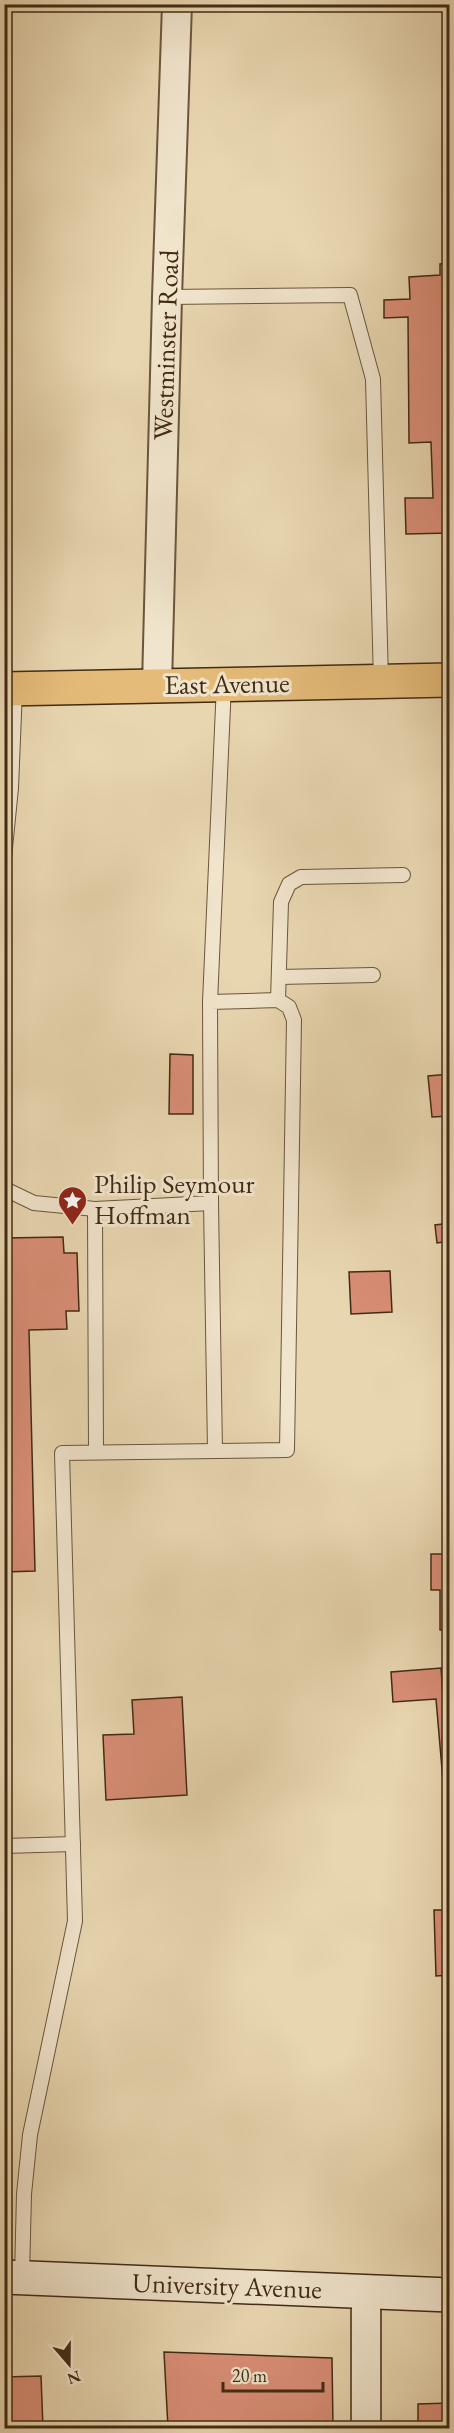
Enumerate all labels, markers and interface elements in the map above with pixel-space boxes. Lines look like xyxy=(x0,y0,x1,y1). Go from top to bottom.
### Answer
street label: Westminster Road xyxy=(145,249,186,441)
street label: East Avenue xyxy=(164,665,290,702)
place label: Philip Seymour Hoffman xyxy=(94,1166,254,1232)
place icon: Philip Seymour Hoffman xyxy=(57,1184,89,1226)
street label: University Avenue xyxy=(131,2265,323,2306)
north arrow xyxy=(39,2334,99,2394)
scale bar xyxy=(223,2355,324,2393)
text: 20 m xyxy=(232,2364,267,2387)
text: N xyxy=(64,2366,84,2390)

